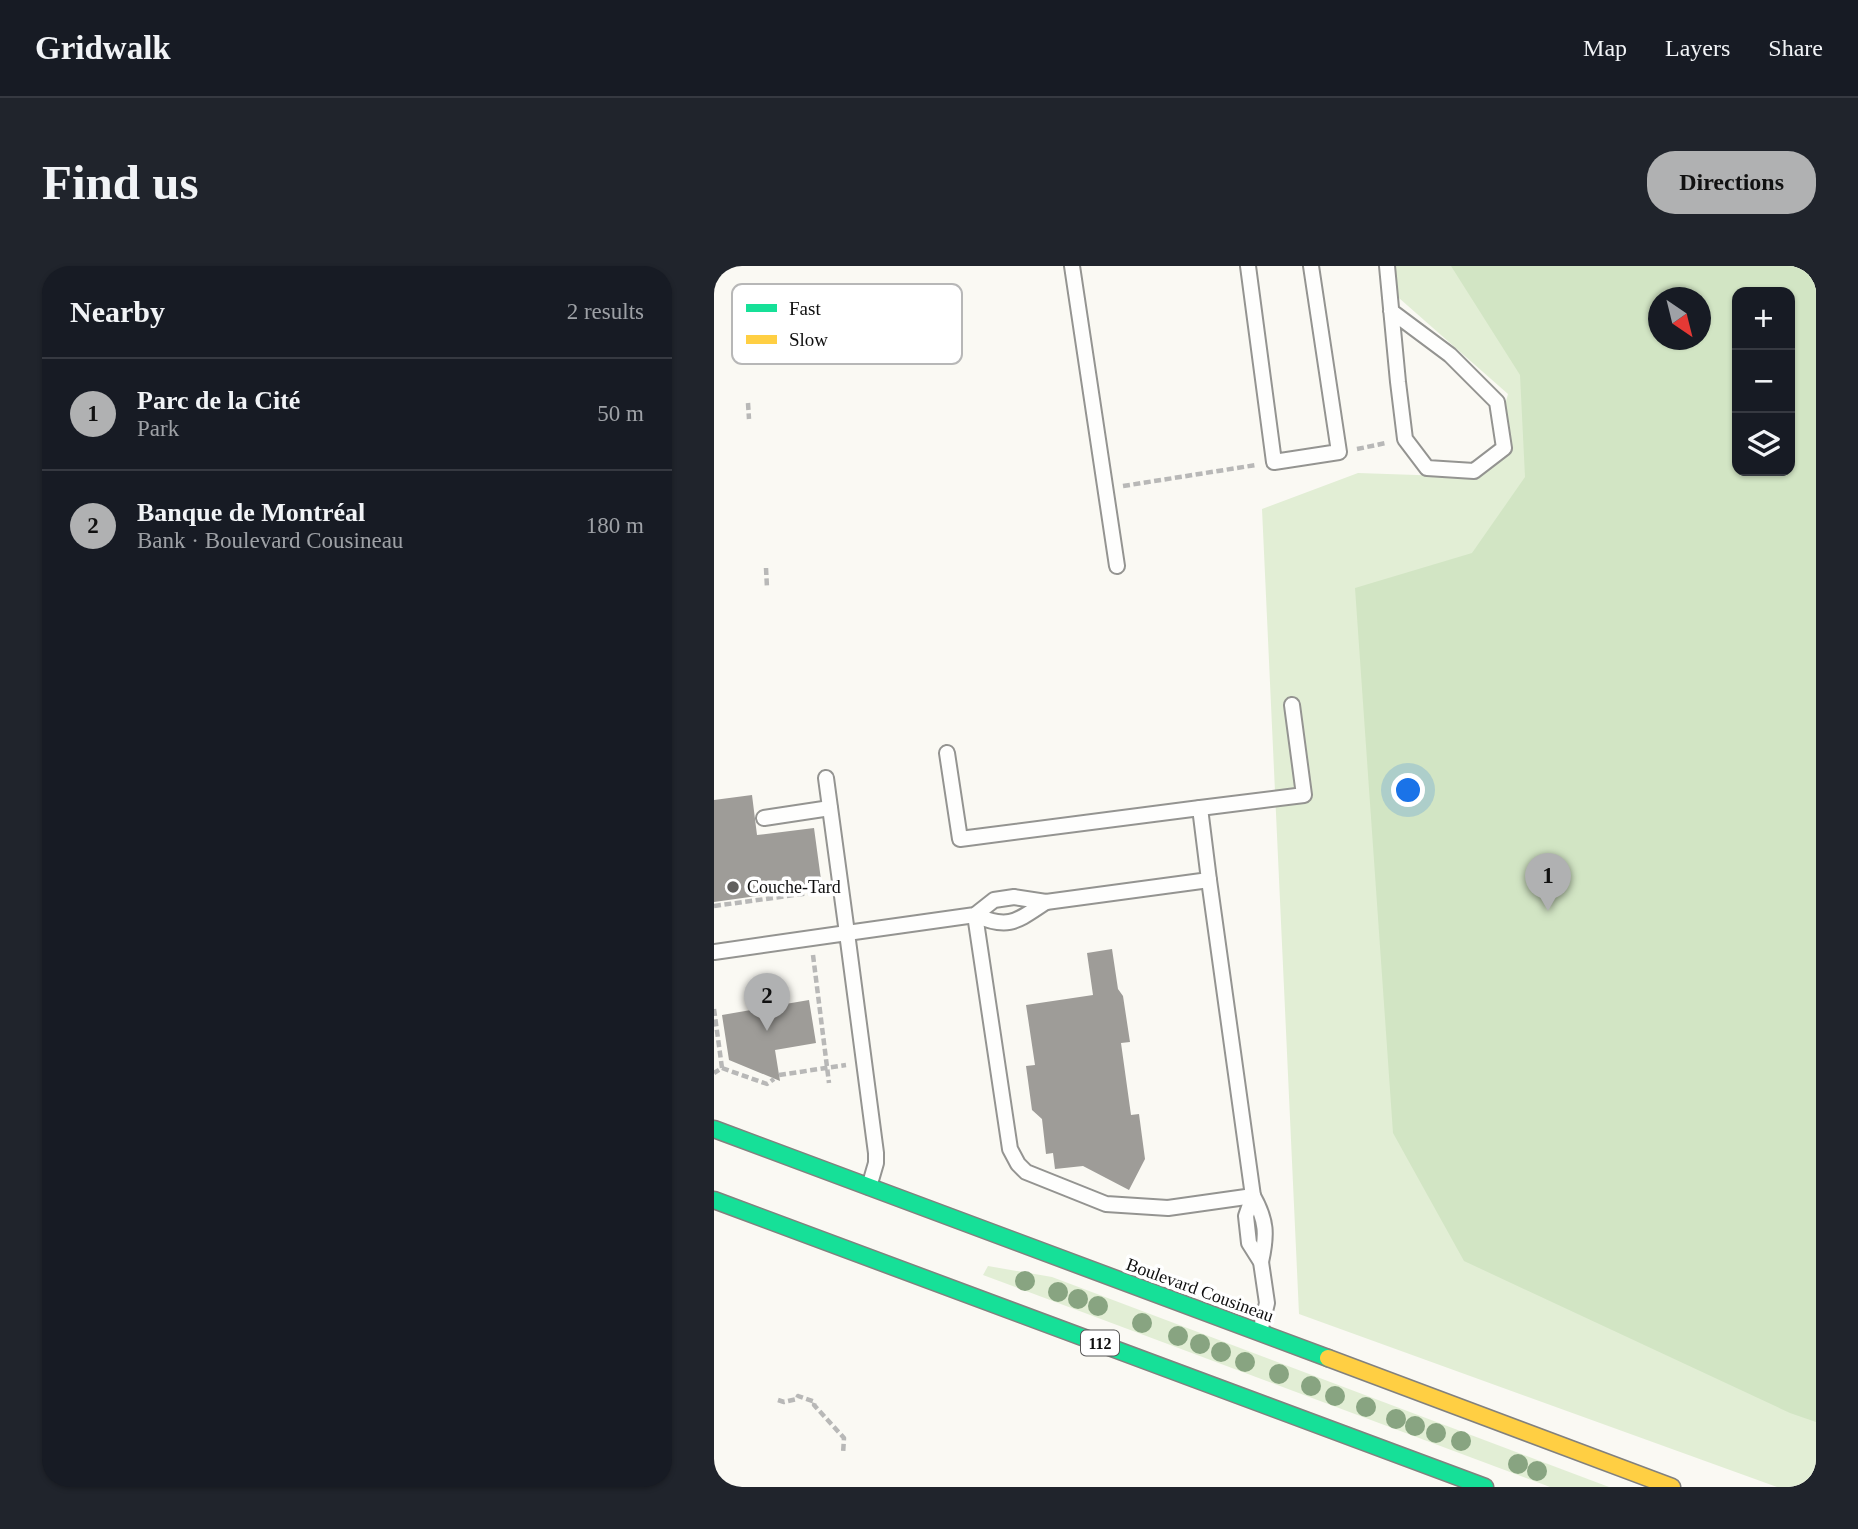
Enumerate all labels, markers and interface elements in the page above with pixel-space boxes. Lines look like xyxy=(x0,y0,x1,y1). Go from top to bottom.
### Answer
text: Gridwalk xyxy=(35,30,171,66)
text: Map xyxy=(1583,35,1627,61)
text: Layers xyxy=(1665,35,1730,61)
text: Share xyxy=(1768,35,1823,61)
button: Directions xyxy=(1647,151,1816,214)
text: Find us xyxy=(42,155,199,210)
legend xyxy=(732,284,962,364)
north arrow xyxy=(1648,287,1711,350)
map controls xyxy=(1732,287,1795,476)
button: + xyxy=(1732,287,1795,350)
text: Nearby xyxy=(70,295,165,328)
text: Fast xyxy=(789,298,821,319)
text: 2 results xyxy=(567,299,644,324)
text: Slow xyxy=(789,329,828,350)
button: − xyxy=(1732,350,1795,413)
text: Parc de la Cité xyxy=(137,386,300,415)
text: 1 xyxy=(87,401,99,426)
text: 50 m xyxy=(597,401,644,426)
button: layers xyxy=(1732,413,1795,476)
text: Park xyxy=(137,416,179,441)
text: Banque de Montréal xyxy=(137,498,365,527)
text: 2 xyxy=(87,513,99,538)
text: 180 m xyxy=(586,513,644,538)
text: Bank · Boulevard Cousineau xyxy=(137,528,403,553)
your location xyxy=(1391,773,1425,807)
pin: 1 xyxy=(1525,853,1571,911)
place label: Couche-Tard xyxy=(747,877,841,897)
marker: Couche-Tard xyxy=(725,879,741,895)
pin: 2 xyxy=(744,973,790,1031)
street label: Boulevard Cousineau xyxy=(1124,1254,1276,1326)
road number: 112 xyxy=(1081,1330,1119,1356)

